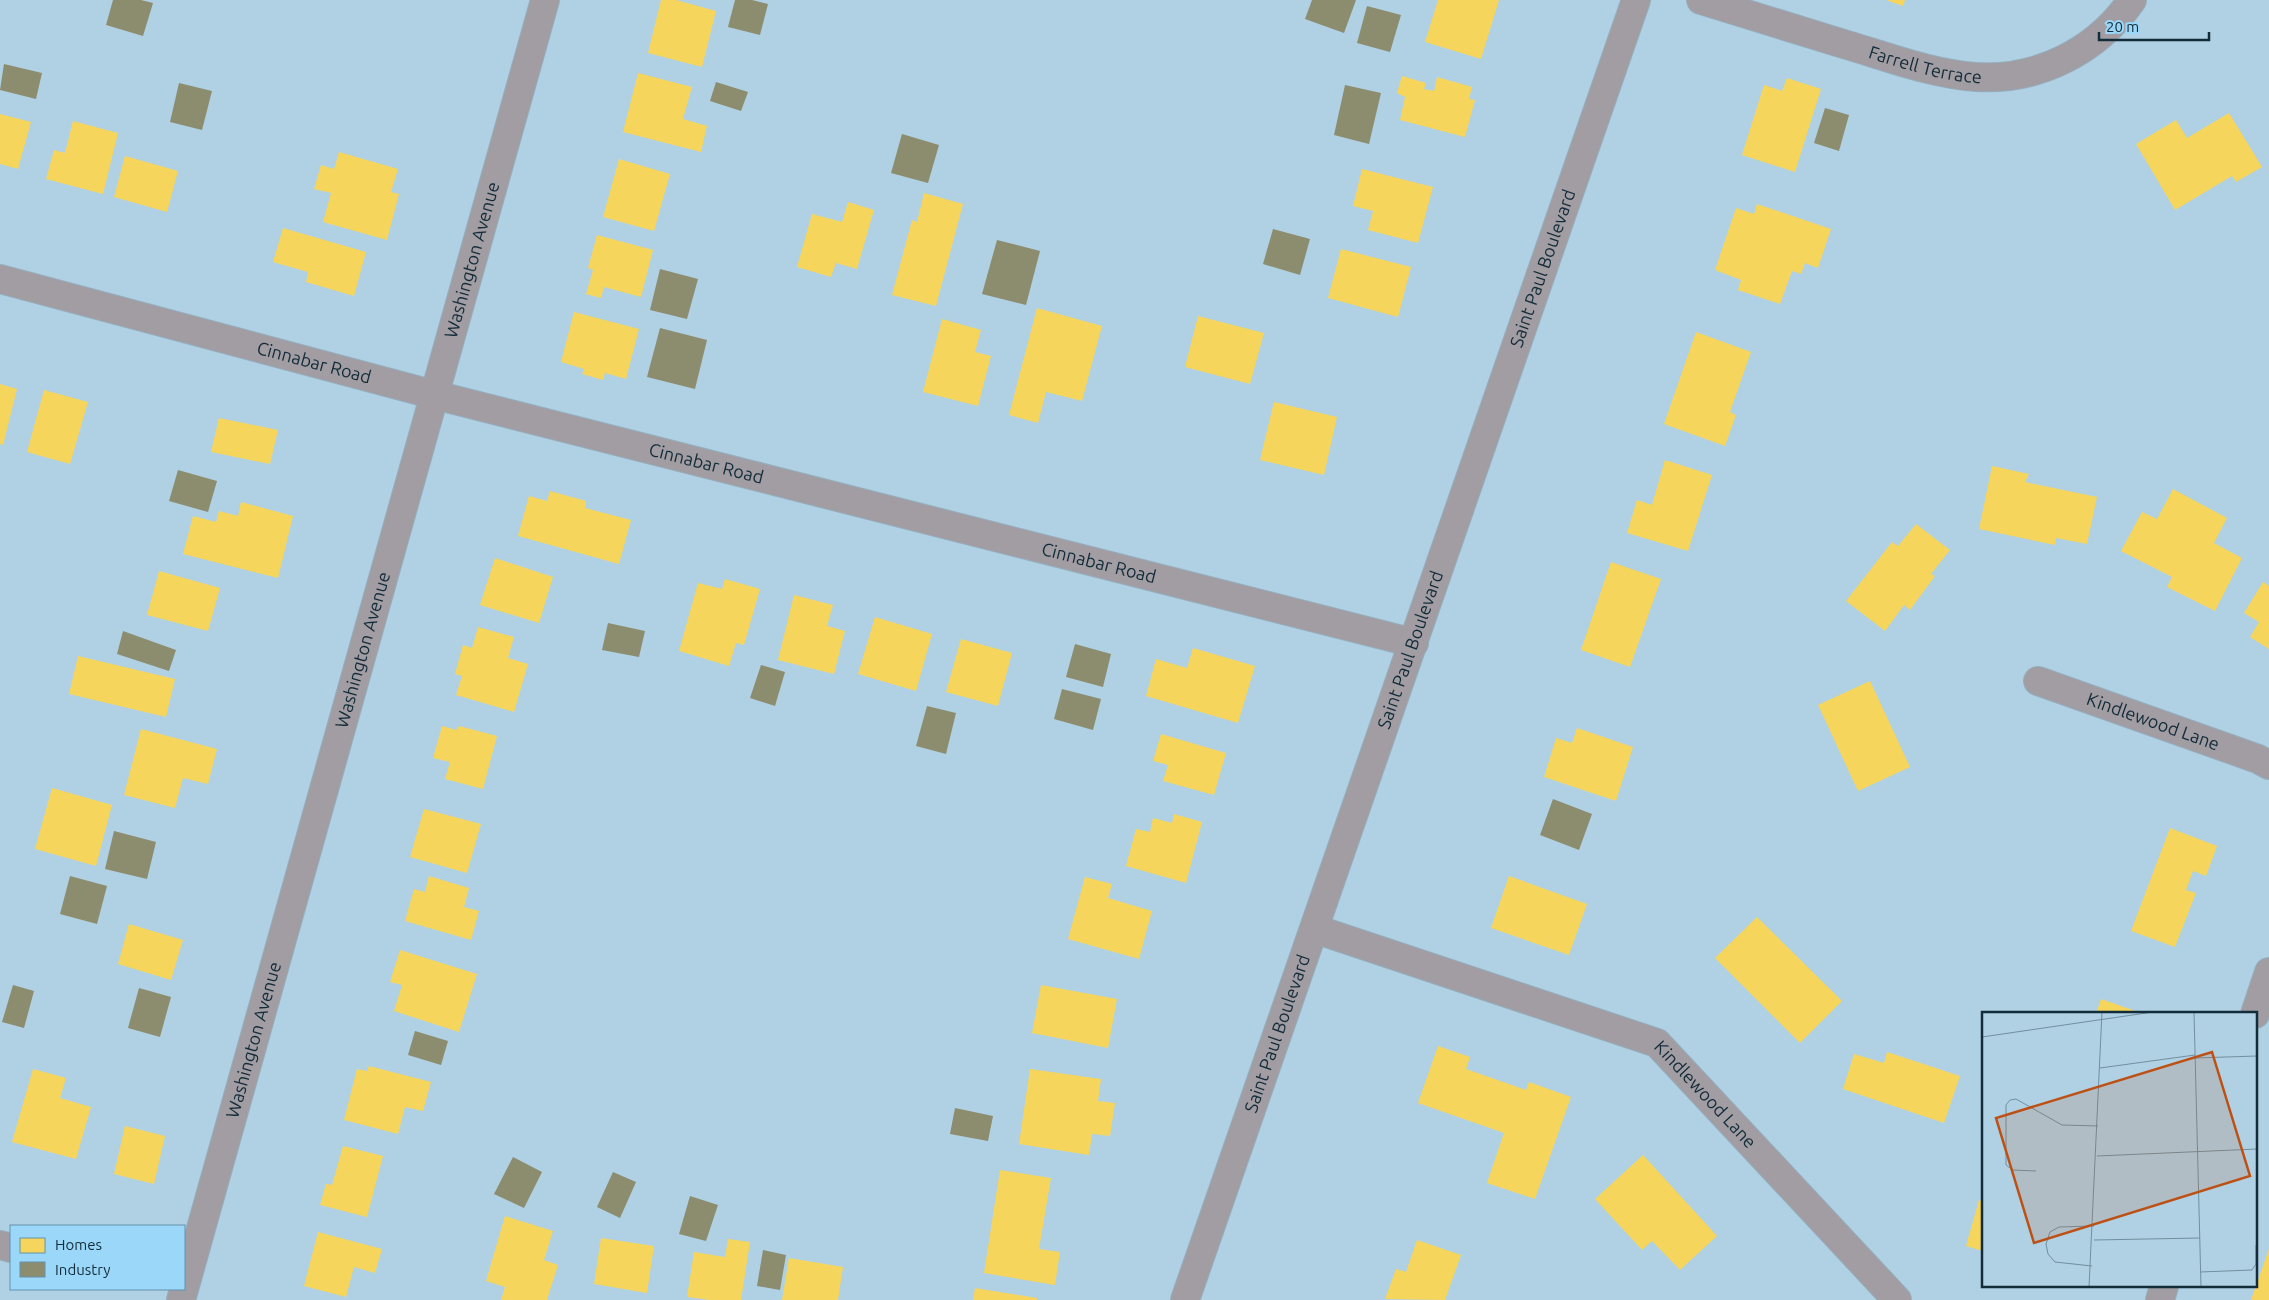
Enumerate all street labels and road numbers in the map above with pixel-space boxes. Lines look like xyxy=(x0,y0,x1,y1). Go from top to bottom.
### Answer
street label: Farrell Terrace xyxy=(1867,41,1982,86)
street label: Washington Avenue xyxy=(440,179,503,340)
street label: Saint Paul Boulevard xyxy=(1505,186,1579,350)
street label: Cinnabar Road xyxy=(255,337,374,387)
street label: Cinnabar Road xyxy=(647,439,766,487)
street label: Cinnabar Road xyxy=(1040,538,1158,586)
street label: Saint Paul Boulevard xyxy=(1373,568,1446,731)
street label: Washington Avenue xyxy=(331,569,393,730)
street label: Kindlewood Lane xyxy=(2084,688,2222,754)
street label: Saint Paul Boulevard xyxy=(1240,952,1313,1115)
street label: Washington Avenue xyxy=(221,959,284,1120)
street label: Kindlewood Lane xyxy=(1651,1036,1761,1152)

